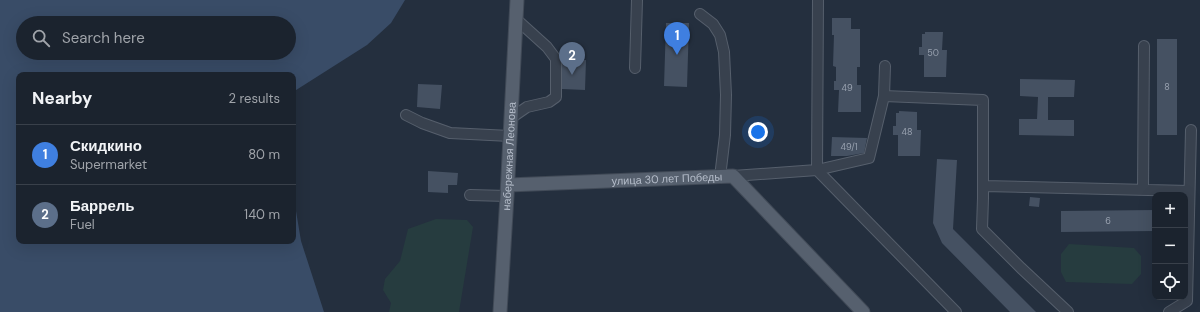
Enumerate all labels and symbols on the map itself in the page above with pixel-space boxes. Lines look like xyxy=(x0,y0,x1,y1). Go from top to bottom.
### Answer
pin: 1 xyxy=(664,22,690,55)
pin: 2 xyxy=(559,42,585,75)
house number: 50 xyxy=(927,47,939,59)
house number: 8 xyxy=(1164,81,1170,93)
house number: 49 xyxy=(841,82,853,94)
street label: набережная Леонова xyxy=(499,101,519,211)
your location xyxy=(748,122,768,142)
house number: 48 xyxy=(902,126,912,138)
house number: 49/1 xyxy=(840,141,858,153)
street label: улица 30 лет Победы xyxy=(611,169,723,188)
house number: 6 xyxy=(1105,215,1111,227)

